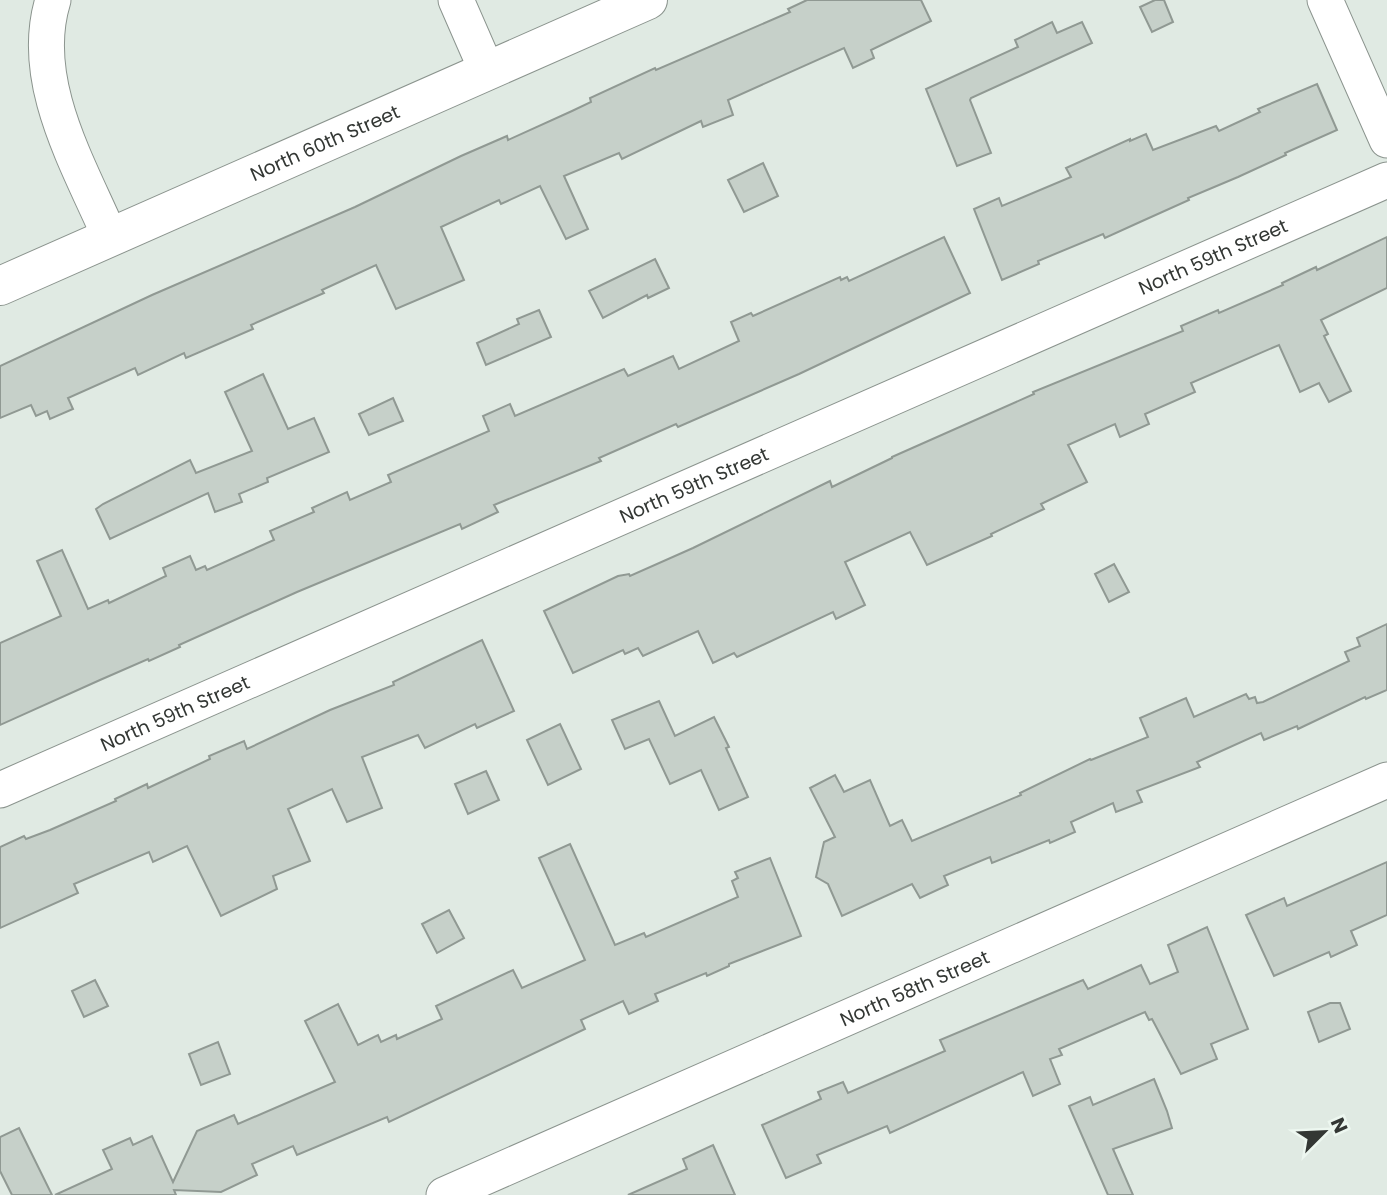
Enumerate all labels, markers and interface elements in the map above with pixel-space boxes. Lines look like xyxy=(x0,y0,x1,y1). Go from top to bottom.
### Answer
street label: North 60th Street xyxy=(246,98,404,187)
street label: North 59th Street xyxy=(1134,212,1292,301)
street label: North 59th Street xyxy=(615,440,773,530)
street label: North 59th Street xyxy=(96,668,254,758)
street label: North 58th Street xyxy=(836,943,993,1033)
north arrow xyxy=(1289,1097,1359,1167)
text: N xyxy=(1324,1113,1354,1137)

